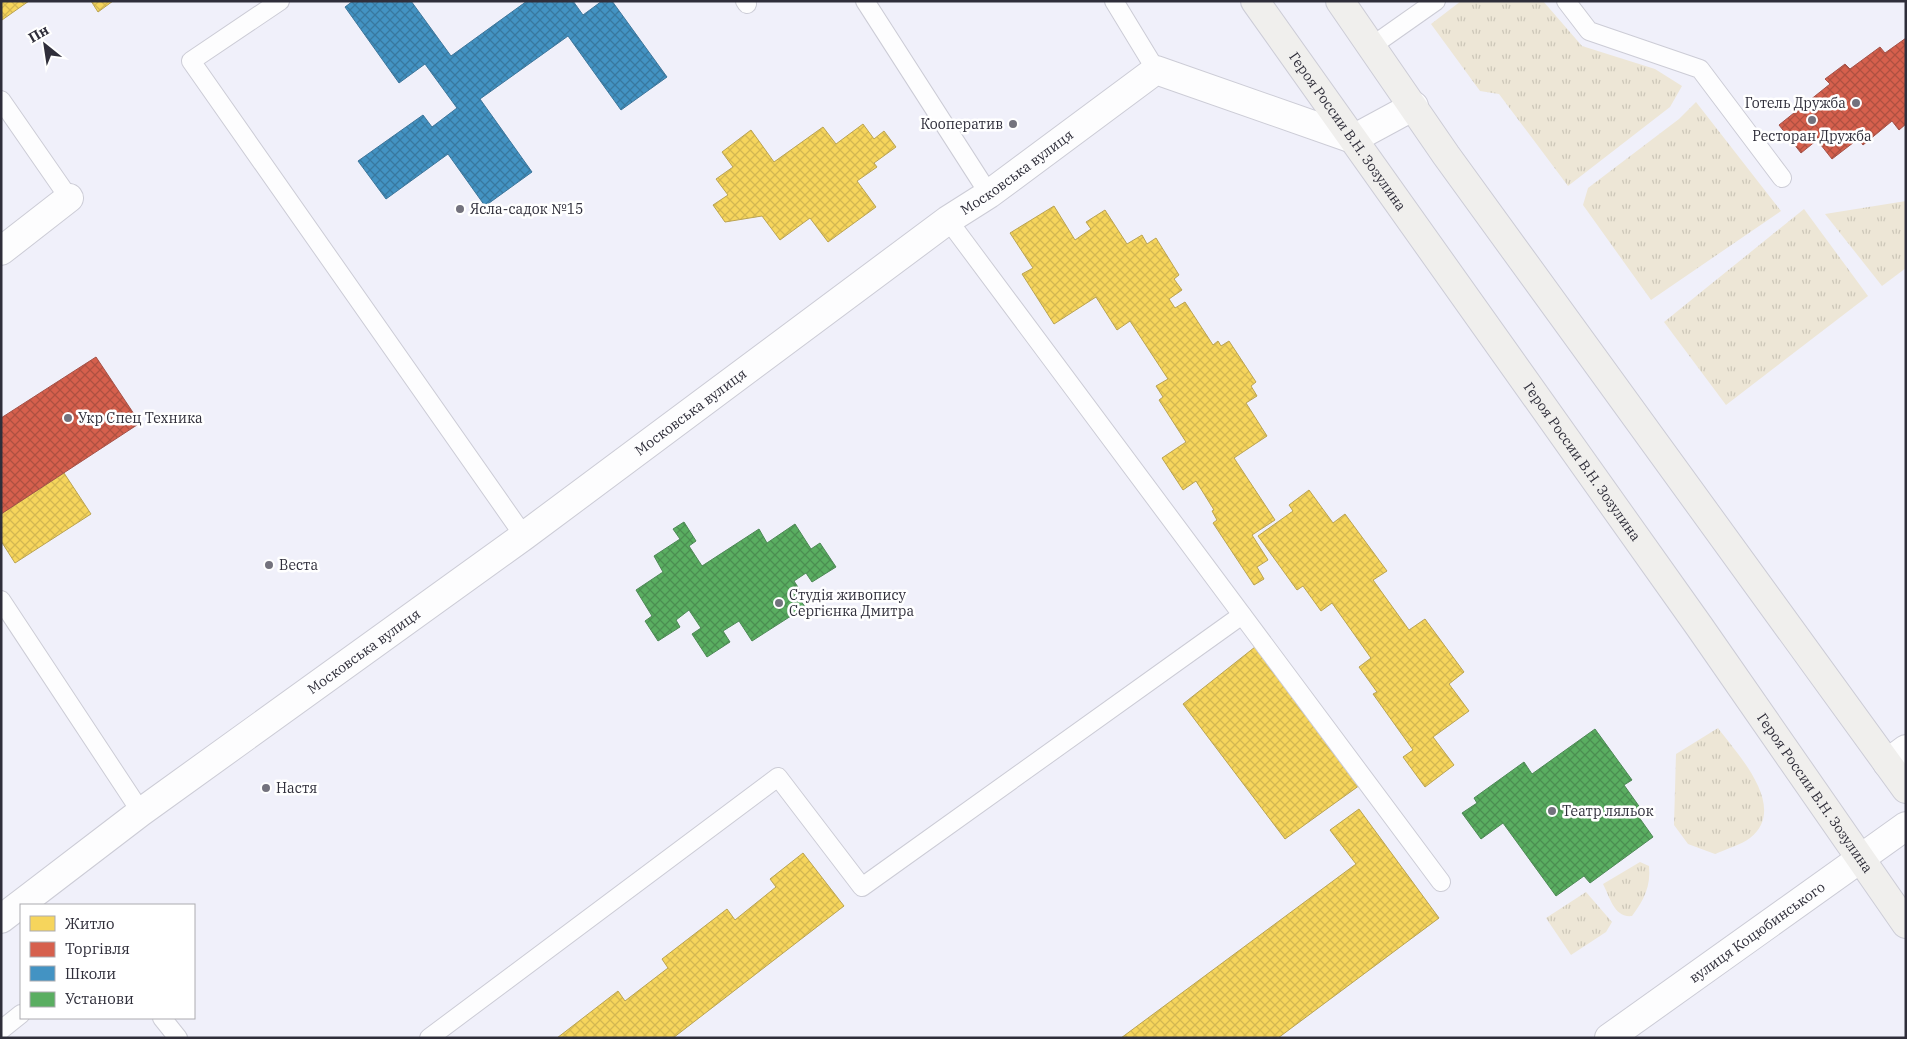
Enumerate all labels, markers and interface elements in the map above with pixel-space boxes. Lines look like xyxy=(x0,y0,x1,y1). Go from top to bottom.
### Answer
north arrow xyxy=(20,20,70,70)
text: Пн xyxy=(25,21,52,47)
street label: Героя России В.Н. Зозулина xyxy=(1285,49,1410,215)
place label: Готель Дружба xyxy=(1745,94,1846,112)
marker: Готель Дружба xyxy=(1850,97,1862,109)
marker: Ресторан Дружба xyxy=(1806,114,1818,126)
place label: Кооператив xyxy=(921,115,1003,133)
marker: Кооператив xyxy=(1007,118,1019,130)
street label: Московська вулиця xyxy=(957,125,1077,219)
place label: Ресторан Дружба xyxy=(1752,127,1872,145)
place label: Ясла-садок №15 xyxy=(470,200,583,218)
marker: Ясла-садок №15 xyxy=(454,203,466,215)
street label: Московська вулиця xyxy=(631,364,750,459)
street label: Героя России В.Н. Зозулина xyxy=(1520,379,1645,545)
place label: Укр Спец Техника xyxy=(78,409,203,427)
marker: Укр Спец Техника xyxy=(62,412,74,424)
place label: Веста xyxy=(279,556,318,574)
marker: Веста xyxy=(263,559,275,571)
place label: Студія живопису Сергієнка Дмитра xyxy=(789,586,914,620)
marker: Студія живопису Сергієнка Дмитра xyxy=(773,597,785,609)
street label: Московська вулиця xyxy=(304,605,424,698)
street label: Героя России В.Н. Зозулина xyxy=(1753,710,1877,877)
place label: Настя xyxy=(276,779,317,797)
marker: Настя xyxy=(260,782,272,794)
place label: Театр ляльок xyxy=(1562,802,1654,820)
marker: Театр ляльок xyxy=(1546,805,1558,817)
street label: вулиця Коцюбинського xyxy=(1686,878,1829,987)
legend xyxy=(20,904,195,1019)
text: Житло xyxy=(65,914,115,933)
text: Торгівля xyxy=(65,939,130,958)
text: Школи xyxy=(65,964,116,983)
text: Установи xyxy=(65,989,134,1008)

